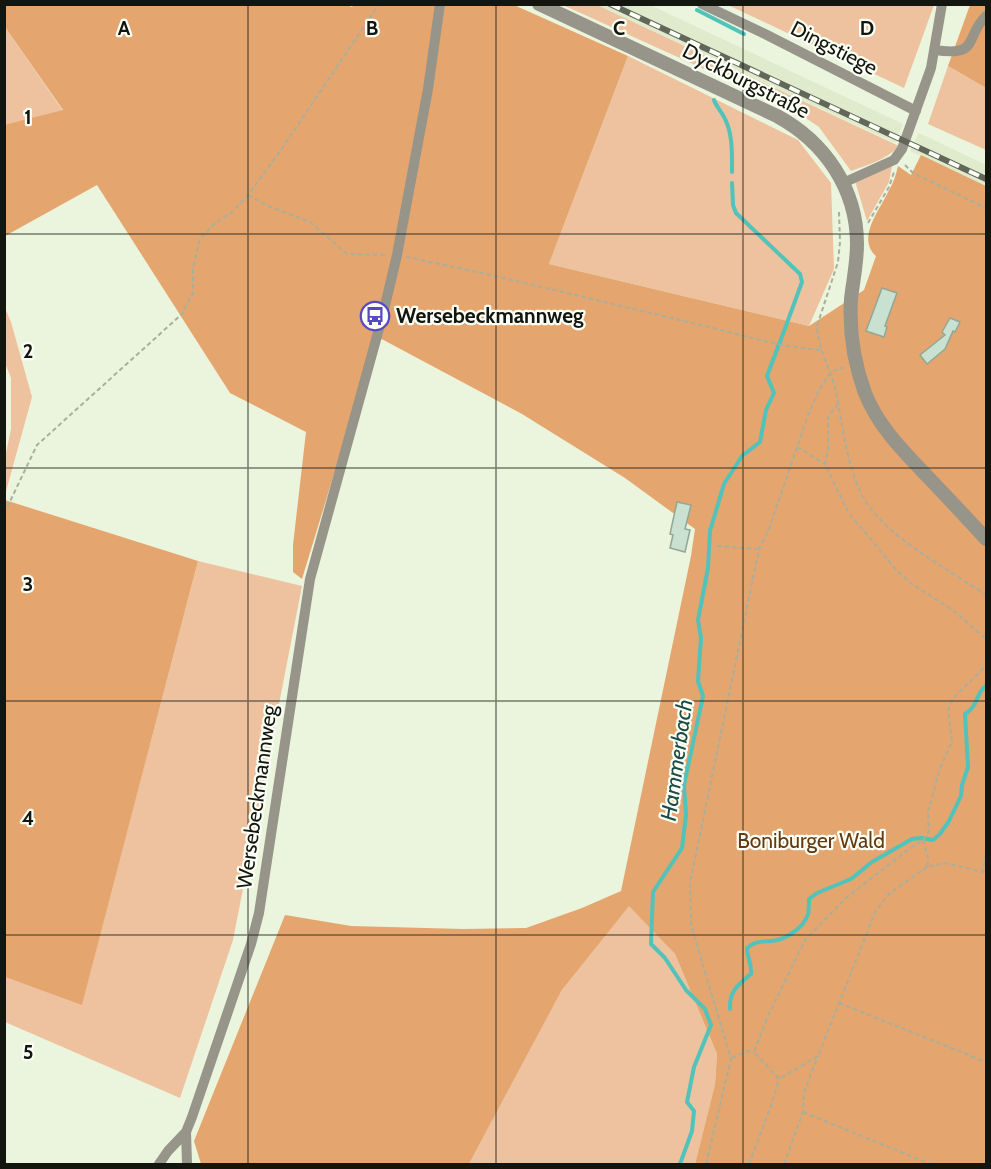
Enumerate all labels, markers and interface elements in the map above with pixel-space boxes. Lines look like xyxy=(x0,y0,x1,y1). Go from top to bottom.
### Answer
street label: Dingstiege xyxy=(786,15,882,81)
text: A xyxy=(118,16,131,40)
text: B xyxy=(366,16,378,40)
text: C xyxy=(613,16,625,40)
street label: Dyckburgstraße xyxy=(678,38,814,123)
text: 1 xyxy=(24,105,32,129)
bus stop icon: Wersebeckmannweg xyxy=(359,300,391,332)
place label: Wersebeckmannweg xyxy=(396,303,584,328)
text: 2 xyxy=(23,339,33,363)
text: 3 xyxy=(23,572,33,596)
water label: Hammerbach xyxy=(655,698,698,823)
street label: Wersebeckmannweg xyxy=(231,703,282,890)
text: 4 xyxy=(22,806,34,830)
park label: Boniburger Wald xyxy=(737,828,885,853)
text: 5 xyxy=(23,1040,33,1064)

